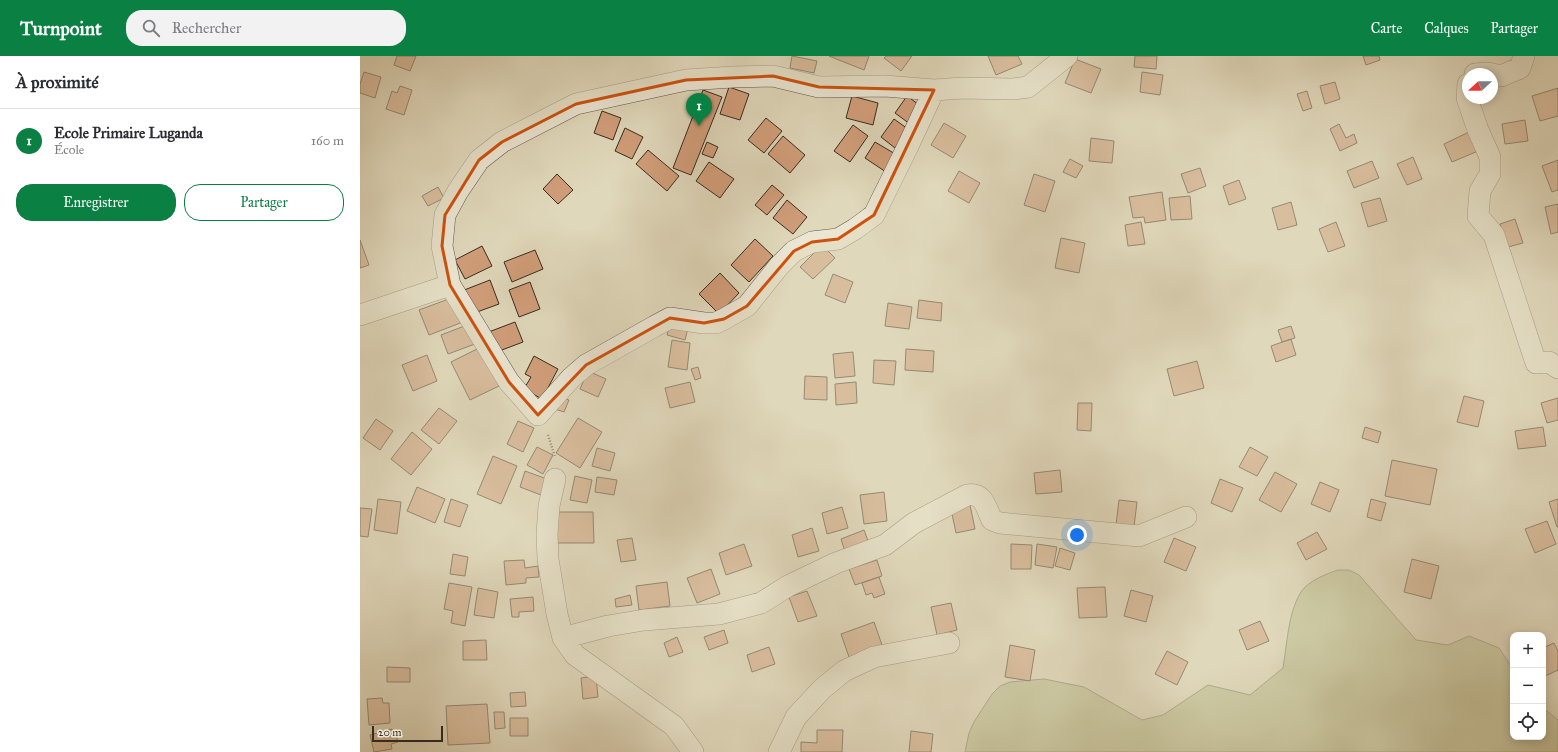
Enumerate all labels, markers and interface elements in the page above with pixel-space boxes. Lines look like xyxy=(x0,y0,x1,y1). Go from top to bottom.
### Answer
search box xyxy=(126,10,406,46)
text: Turnpoint xyxy=(20,17,102,40)
icon: search xyxy=(140,17,162,39)
text: Rechercher xyxy=(172,19,241,37)
text: Carte xyxy=(1371,20,1402,37)
text: Calques xyxy=(1424,20,1469,37)
text: Partager xyxy=(1491,20,1538,37)
north arrow xyxy=(1462,68,1498,104)
text: À proximité xyxy=(16,72,99,93)
pin: 1 xyxy=(686,93,712,126)
text: Ecole Primaire Luganda xyxy=(54,124,203,142)
text: 1 xyxy=(26,133,32,149)
text: 160 m xyxy=(311,133,344,149)
text: École xyxy=(54,142,84,158)
button: Enregistrer xyxy=(16,184,176,221)
button: Partager xyxy=(184,184,344,221)
your location xyxy=(1067,525,1087,545)
map controls xyxy=(1510,632,1546,740)
button: + xyxy=(1510,632,1546,668)
button: − xyxy=(1510,668,1546,704)
button: locate xyxy=(1510,704,1546,740)
scale bar xyxy=(372,724,443,743)
text: 20 m xyxy=(378,726,401,739)

